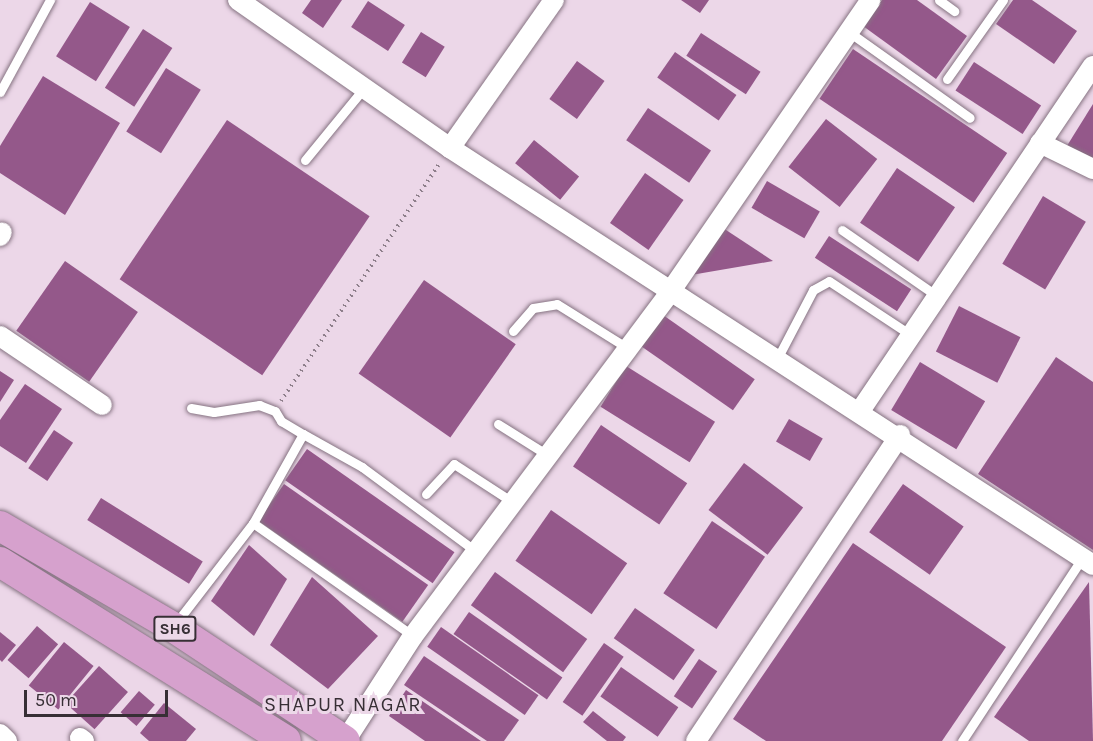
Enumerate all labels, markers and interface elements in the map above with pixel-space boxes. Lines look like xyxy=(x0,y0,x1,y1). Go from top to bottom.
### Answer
road number: SH6 xyxy=(152,616,198,642)
scale bar xyxy=(27,678,171,716)
text: 50 m xyxy=(35,689,77,711)
district label: SHAPUR NAGAR xyxy=(264,692,422,716)

